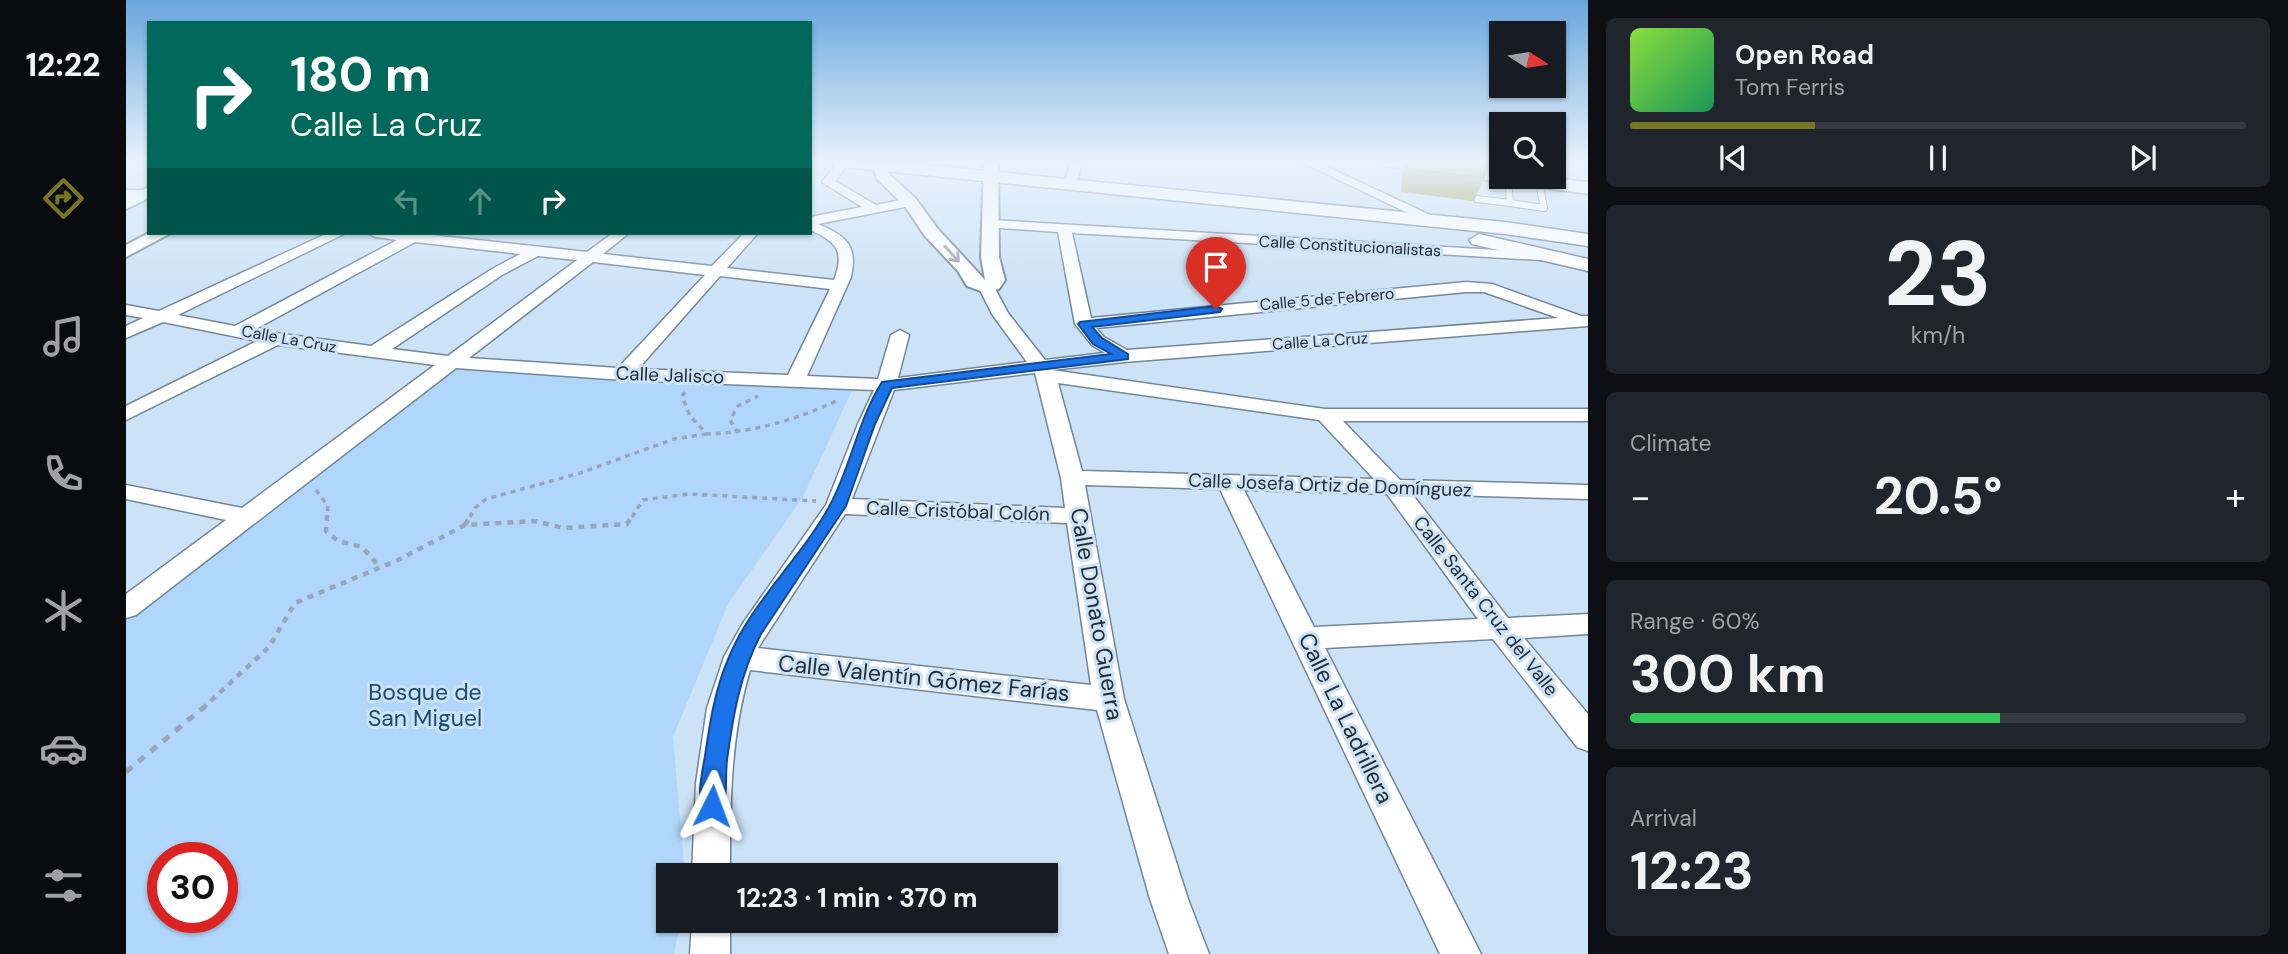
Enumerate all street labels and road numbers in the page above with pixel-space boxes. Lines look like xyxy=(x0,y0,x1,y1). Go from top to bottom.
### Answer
street label: Calle Constitucionalistas xyxy=(1258,231,1442,261)
street label: Calle 5 de Febrero xyxy=(1259,283,1395,315)
street label: Calle La Cruz xyxy=(240,320,338,358)
street label: Calle La Cruz xyxy=(1271,327,1369,355)
street label: Calle Jalisco xyxy=(615,361,725,389)
street label: Calle Josefa Ortiz de Domínguez xyxy=(1188,468,1472,502)
street label: Calle Cristóbal Colón xyxy=(866,495,1050,527)
street label: Calle Donato Guerra xyxy=(1064,506,1130,722)
street label: Calle Santa Cruz del Valle xyxy=(1408,511,1564,701)
street label: Calle La Ladrillera xyxy=(1292,628,1400,808)
street label: Calle Valentín Gómez Farías xyxy=(777,648,1071,708)

